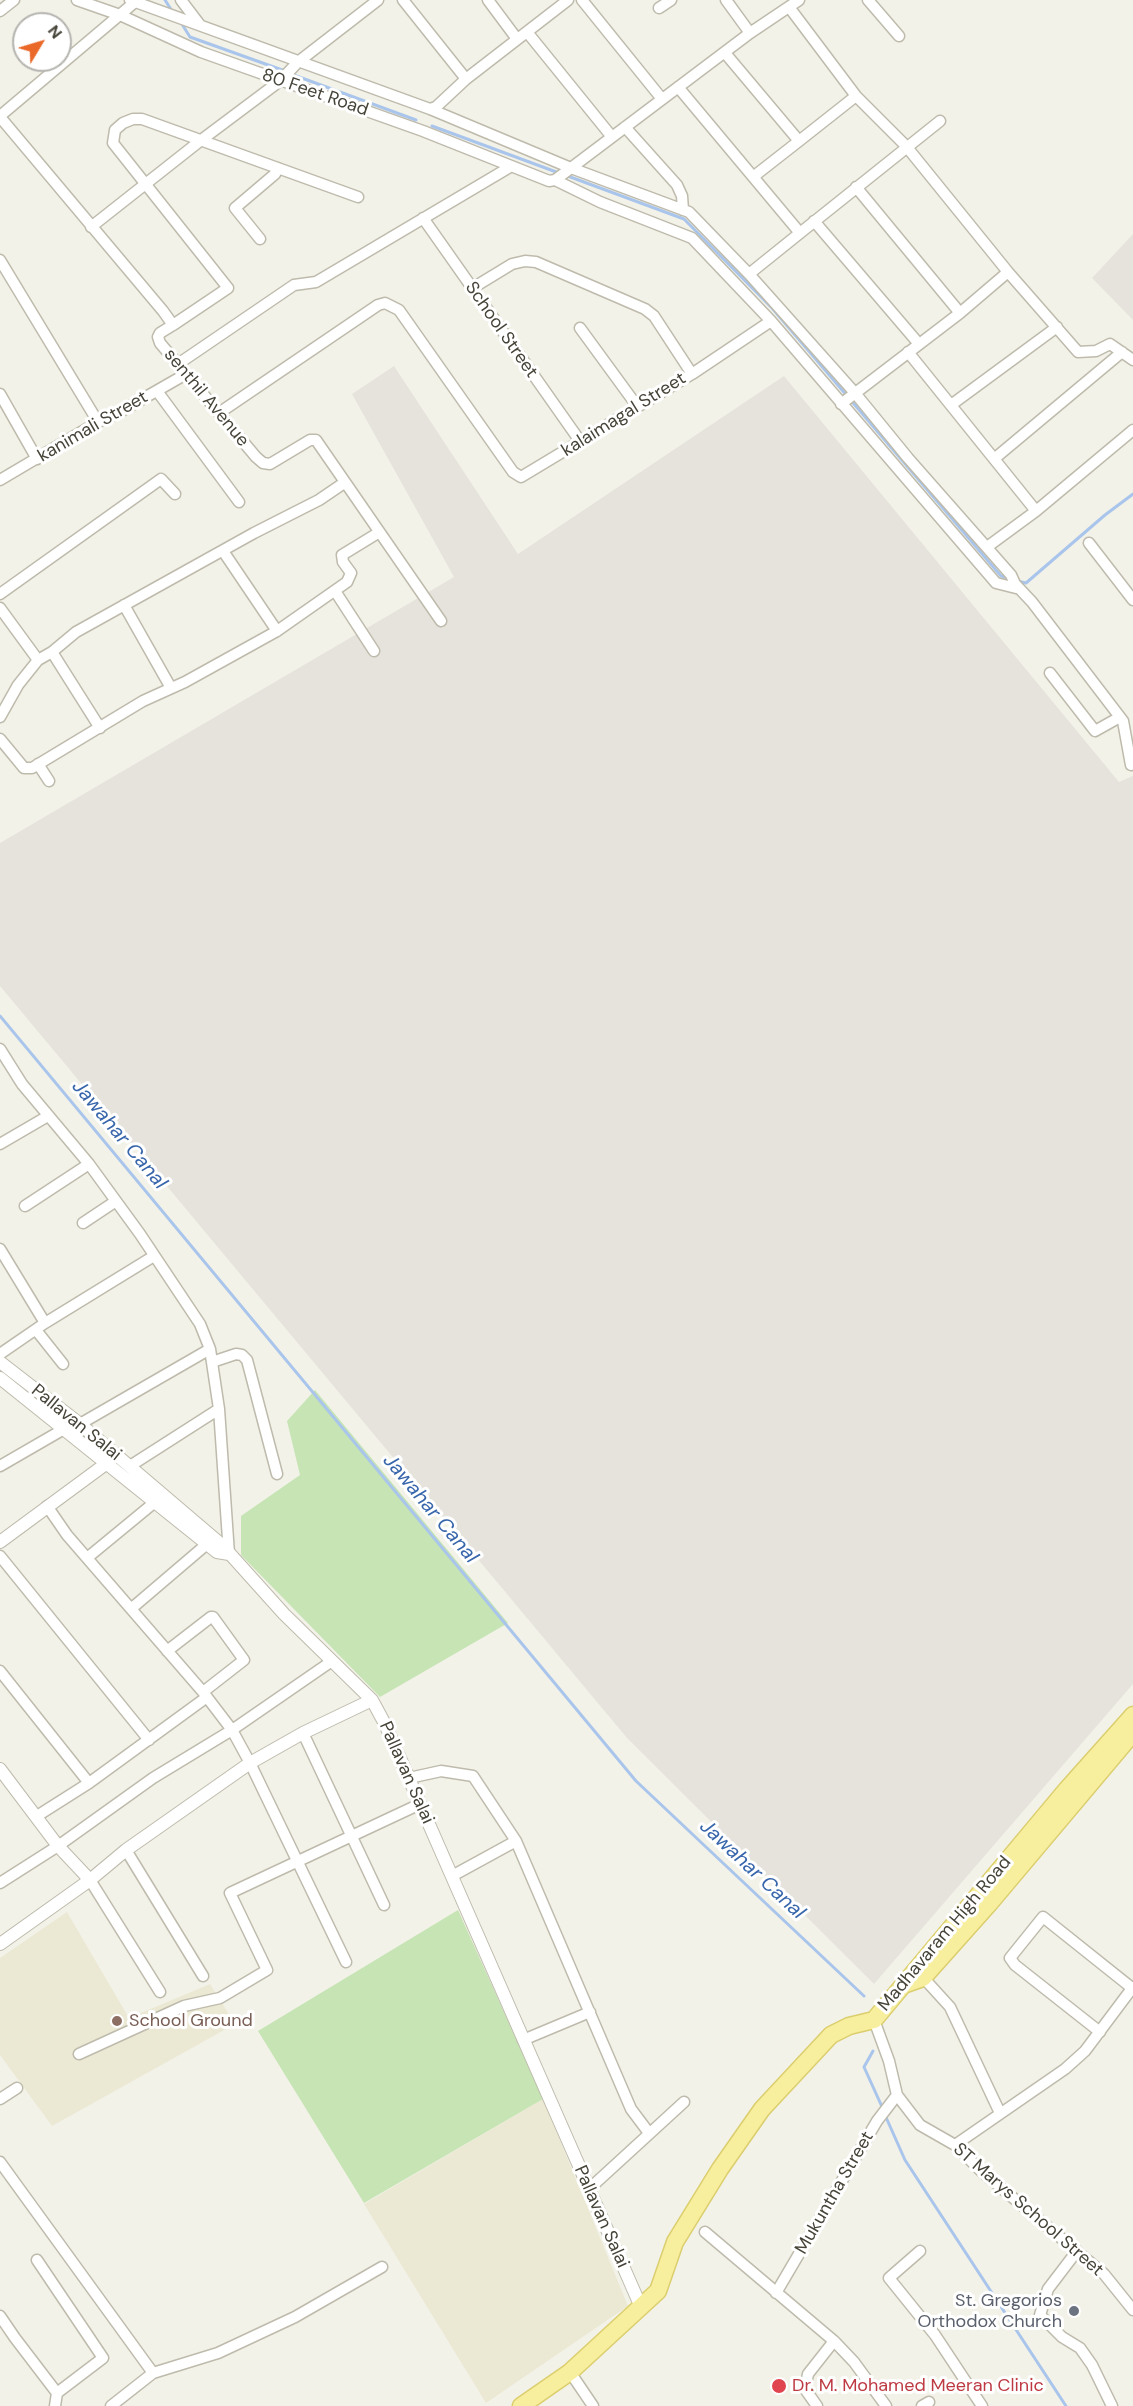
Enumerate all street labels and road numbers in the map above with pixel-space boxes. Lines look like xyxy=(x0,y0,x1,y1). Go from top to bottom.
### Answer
street label: 80 Feet Road xyxy=(259,65,371,121)
street label: School Street xyxy=(460,278,542,382)
street label: senthil Avenue xyxy=(159,345,253,451)
street label: kalaimagal Street xyxy=(558,368,690,462)
street label: kanimali Street xyxy=(34,387,152,467)
street label: Pallavan Salai xyxy=(27,1380,125,1466)
street label: Pallavan Salai xyxy=(374,1719,438,1827)
street label: Madhavaram High Road xyxy=(874,1852,1016,2016)
street label: Mukuntha Street xyxy=(791,2128,879,2258)
street label: ST Marys School Street xyxy=(948,2139,1108,2281)
street label: Pallavan Salai xyxy=(569,2163,633,2271)

